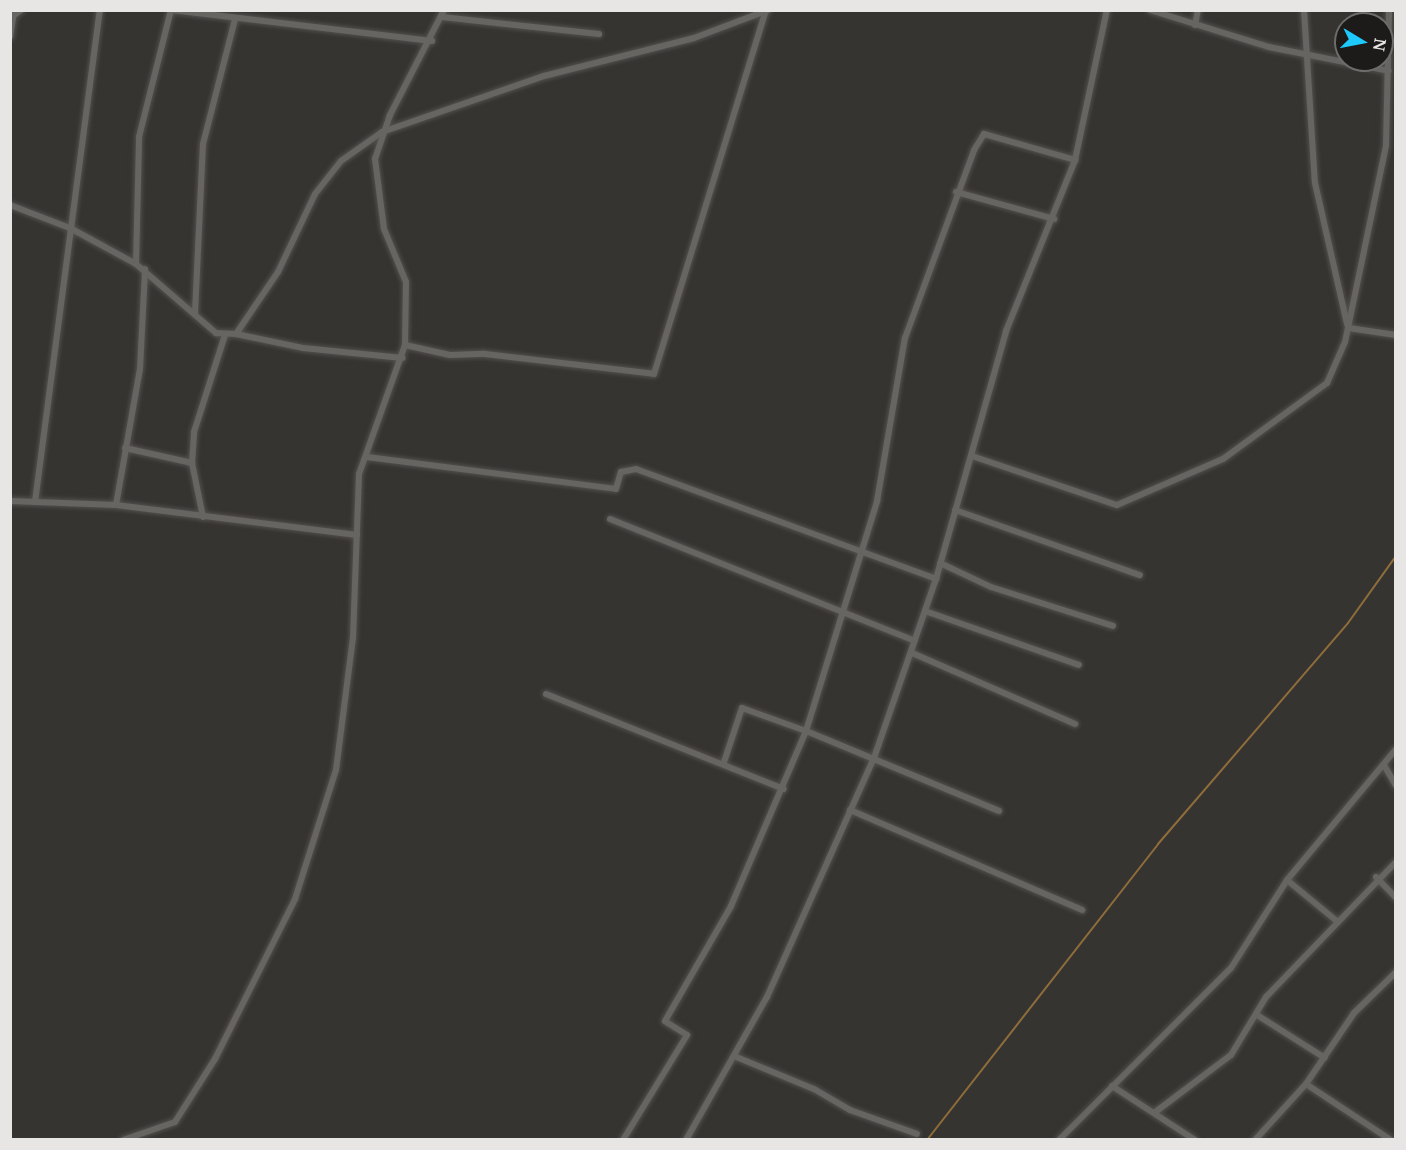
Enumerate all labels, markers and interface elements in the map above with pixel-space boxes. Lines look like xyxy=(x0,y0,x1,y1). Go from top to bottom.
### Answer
north arrow xyxy=(1334,12,1394,72)
text: N xyxy=(1368,37,1392,53)

